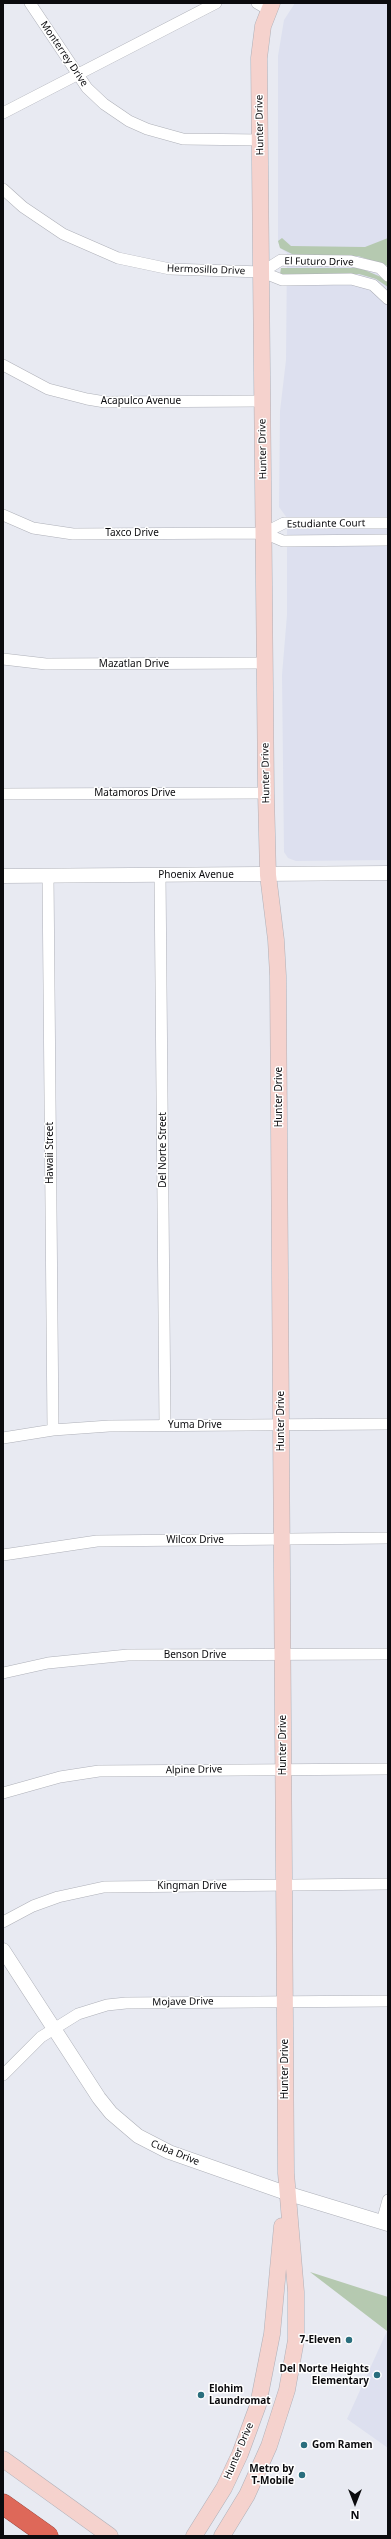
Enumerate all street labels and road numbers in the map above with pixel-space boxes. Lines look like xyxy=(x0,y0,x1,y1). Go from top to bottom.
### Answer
street label: Monterrey Drive xyxy=(38,19,90,89)
street label: Hunter Drive xyxy=(253,95,267,155)
street label: El Futuro Drive xyxy=(284,255,354,269)
street label: Hermosillo Drive xyxy=(167,263,245,277)
street label: Acapulco Avenue xyxy=(101,395,181,407)
street label: Hunter Drive xyxy=(256,419,270,479)
street label: Estudiante Court xyxy=(287,517,365,531)
street label: Taxco Drive xyxy=(105,527,159,539)
street label: Mazatlan Drive xyxy=(99,658,169,670)
street label: Hunter Drive xyxy=(259,743,273,803)
street label: Matamoros Drive xyxy=(94,787,176,799)
street label: Phoenix Avenue xyxy=(158,869,234,881)
street label: Hunter Drive xyxy=(273,1067,285,1127)
street label: Del Norte Street xyxy=(157,1112,169,1188)
street label: Hawaii Street xyxy=(44,1122,56,1184)
street label: Hunter Drive xyxy=(275,1391,287,1451)
street label: Yuma Drive xyxy=(168,1419,222,1431)
street label: Wilcox Drive xyxy=(166,1534,224,1546)
street label: Benson Drive xyxy=(164,1649,226,1661)
street label: Hunter Drive xyxy=(277,1715,289,1775)
street label: Alpine Drive xyxy=(165,1764,223,1776)
street label: Kingman Drive xyxy=(157,1880,227,1892)
street label: Mojave Drive xyxy=(152,1995,214,2009)
street label: Hunter Drive xyxy=(279,2039,291,2099)
street label: Cuba Drive xyxy=(149,2138,201,2168)
street label: Hunter Drive xyxy=(222,2421,256,2481)

